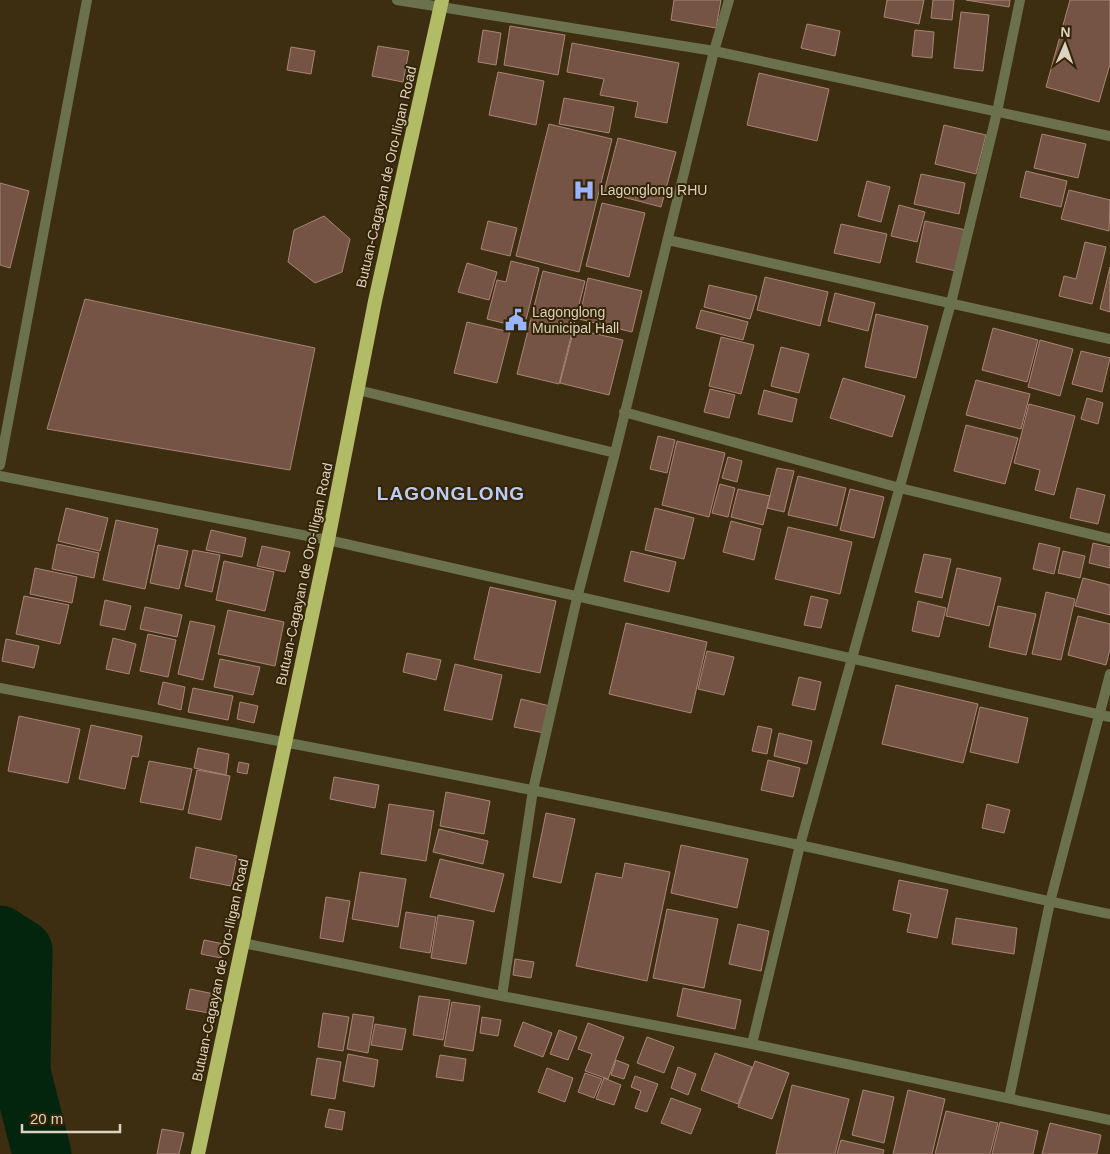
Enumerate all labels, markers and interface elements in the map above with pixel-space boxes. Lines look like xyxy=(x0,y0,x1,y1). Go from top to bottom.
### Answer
north arrow xyxy=(1040,20,1090,70)
text: N xyxy=(1060,24,1071,40)
street label: Butuan-Cagayan de Oro-Iligan Road xyxy=(353,64,419,290)
hospital icon: Lagonglong RHU xyxy=(571,177,597,203)
place label: Lagonglong RHU xyxy=(600,182,707,198)
place label: Lagonglong Municipal Hall xyxy=(532,304,619,336)
public building icon: Lagonglong Municipal Hall xyxy=(503,307,529,333)
street label: Butuan-Cagayan de Oro-Iligan Road xyxy=(273,461,335,687)
district label: LAGONGLONG xyxy=(377,483,525,504)
street label: Butuan-Cagayan de Oro-Iligan Road xyxy=(189,857,251,1083)
scale bar xyxy=(22,1102,120,1134)
text: 20 m xyxy=(30,1110,63,1127)

